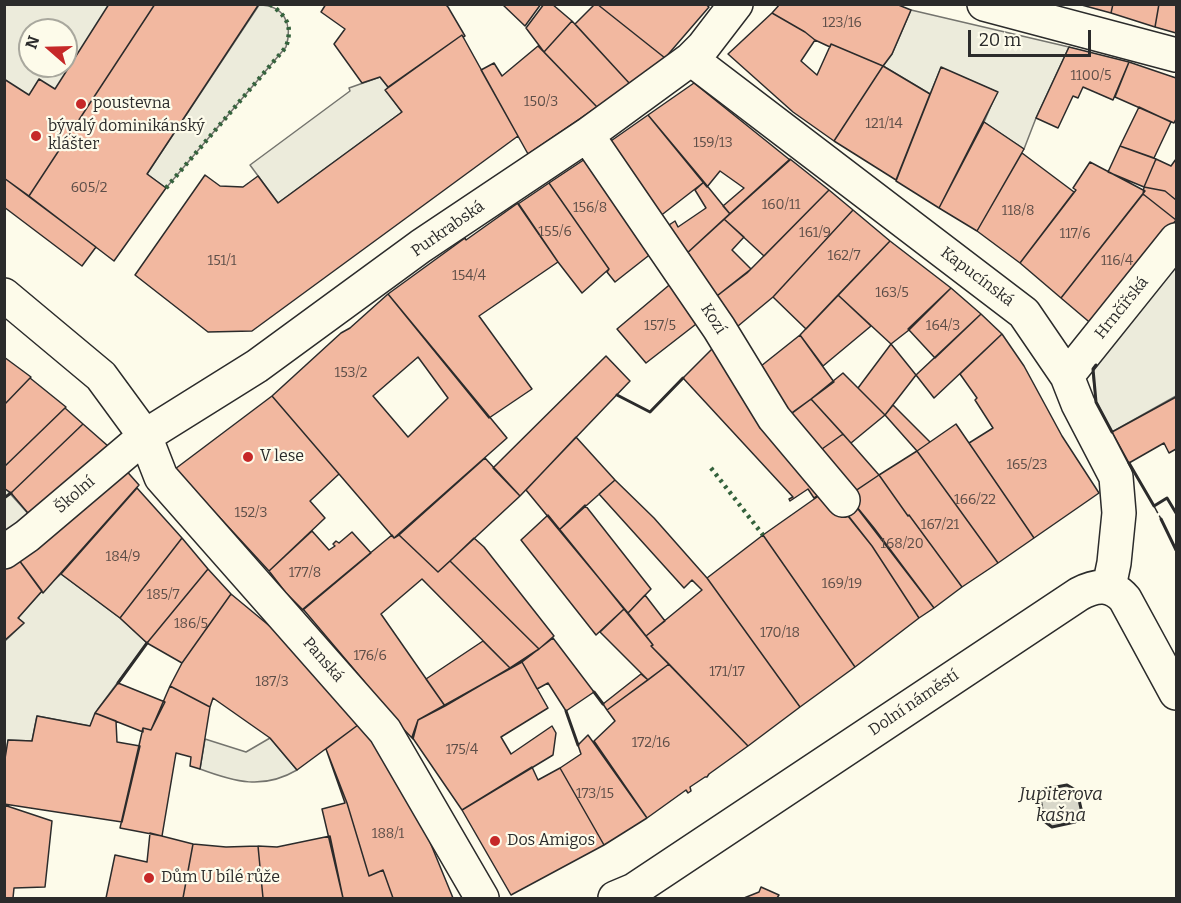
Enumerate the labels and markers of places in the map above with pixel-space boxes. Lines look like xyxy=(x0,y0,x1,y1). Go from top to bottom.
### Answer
place label: poustevna xyxy=(93,94,171,114)
marker: poustevna xyxy=(74,97,88,111)
place label: bývalý dominikánský klášter xyxy=(48,117,205,155)
marker: bývalý dominikánský klášter xyxy=(29,129,43,143)
place label: V lese xyxy=(260,447,304,467)
marker: V lese xyxy=(241,450,255,464)
place label: Dos Amigos xyxy=(507,831,595,851)
marker: Dos Amigos xyxy=(488,834,502,848)
place label: Dům U bílé růže xyxy=(161,868,280,888)
marker: Dům U bílé růže xyxy=(142,871,156,885)

